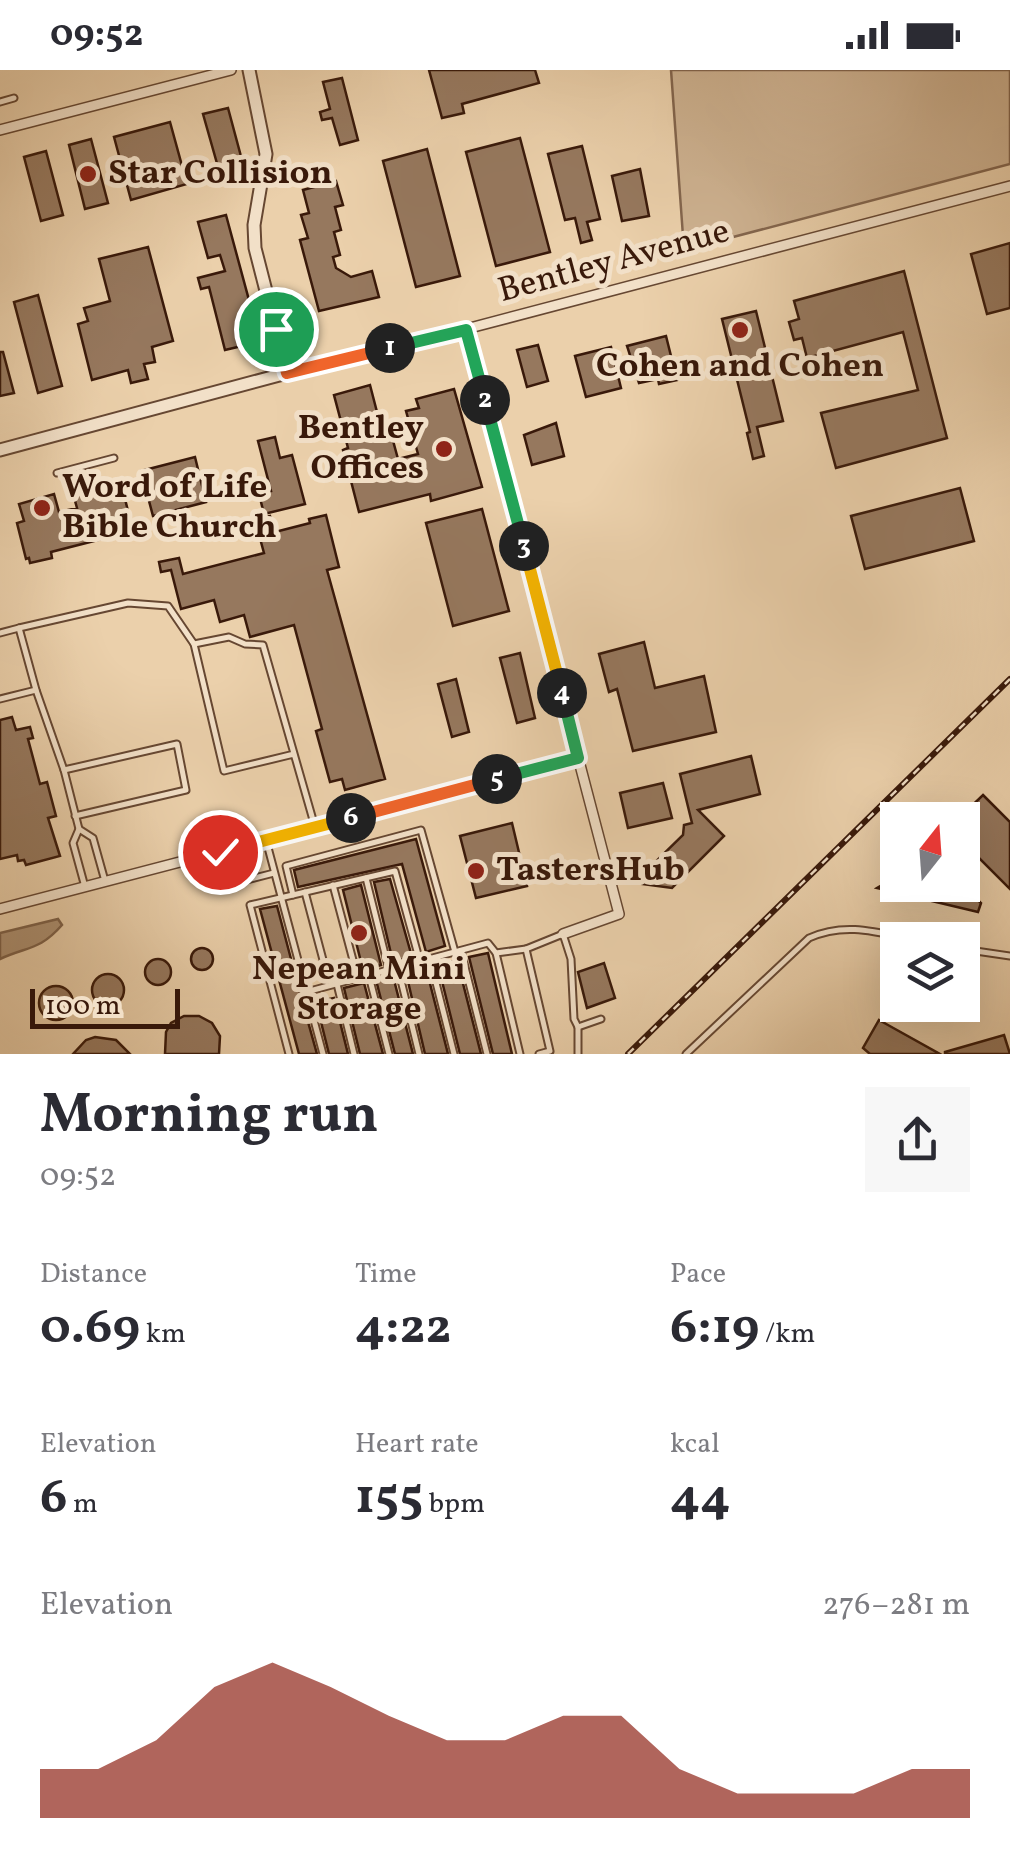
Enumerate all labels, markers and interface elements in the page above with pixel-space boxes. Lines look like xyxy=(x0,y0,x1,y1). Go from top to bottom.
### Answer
text: 09:52 xyxy=(50,9,143,62)
place label: Star Collision xyxy=(108,150,332,198)
marker: Star Collision xyxy=(77,163,99,185)
street label: Bentley Avenue xyxy=(493,208,735,316)
pin xyxy=(234,287,319,372)
icon: arrive xyxy=(249,302,304,357)
marker: Cohen and Cohen xyxy=(729,319,751,341)
pin: 1 xyxy=(365,323,415,373)
text: 1 xyxy=(384,328,396,367)
place label: Cohen and Cohen xyxy=(596,343,884,391)
pin: 2 xyxy=(460,375,510,425)
text: 2 xyxy=(478,380,492,419)
place label: Bentley Offices xyxy=(298,405,424,493)
marker: Bentley Offices xyxy=(433,438,455,460)
place label: Word of Life Bible Church xyxy=(62,464,277,552)
marker: Word of Life Bible Church xyxy=(31,497,53,519)
pin: 3 xyxy=(499,521,549,571)
text: 3 xyxy=(517,526,531,565)
pin: 4 xyxy=(537,668,587,718)
text: 4 xyxy=(554,673,570,712)
pin: 5 xyxy=(472,754,522,804)
text: 5 xyxy=(490,759,504,798)
pin: 6 xyxy=(326,793,376,843)
text: 6 xyxy=(343,798,359,837)
north arrow xyxy=(880,802,980,902)
map controls xyxy=(880,802,980,1022)
pin xyxy=(178,810,263,895)
icon: check xyxy=(193,825,248,880)
place label: TastersHub xyxy=(496,847,685,895)
marker: TastersHub xyxy=(465,860,487,882)
marker: Nepean Mini Storage xyxy=(348,922,370,944)
button: layers xyxy=(880,922,980,1022)
place label: Nepean Mini Storage xyxy=(252,946,466,1034)
scale bar xyxy=(30,984,180,1028)
text: 100 m xyxy=(45,987,120,1026)
text: Morning run xyxy=(40,1079,379,1155)
button: share xyxy=(865,1087,970,1192)
text: 09:52 xyxy=(40,1155,116,1199)
text: Distance xyxy=(40,1255,147,1294)
text: Time xyxy=(355,1255,416,1294)
text: Pace xyxy=(670,1255,726,1294)
text: 0.69 xyxy=(40,1294,140,1364)
text: 4:22 xyxy=(355,1294,452,1364)
text: 6:19 xyxy=(670,1294,759,1364)
text: km xyxy=(140,1315,186,1354)
text: /km xyxy=(759,1315,815,1354)
text: Elevation xyxy=(40,1425,156,1464)
text: Heart rate xyxy=(355,1425,479,1464)
text: kcal xyxy=(670,1425,720,1464)
text: 6 xyxy=(40,1464,67,1534)
text: 155 xyxy=(355,1464,423,1534)
text: 44 xyxy=(670,1464,731,1534)
text: m xyxy=(67,1485,98,1524)
text: bpm xyxy=(423,1485,485,1524)
text: Elevation xyxy=(40,1584,173,1628)
text: 276–281 m xyxy=(822,1584,970,1628)

